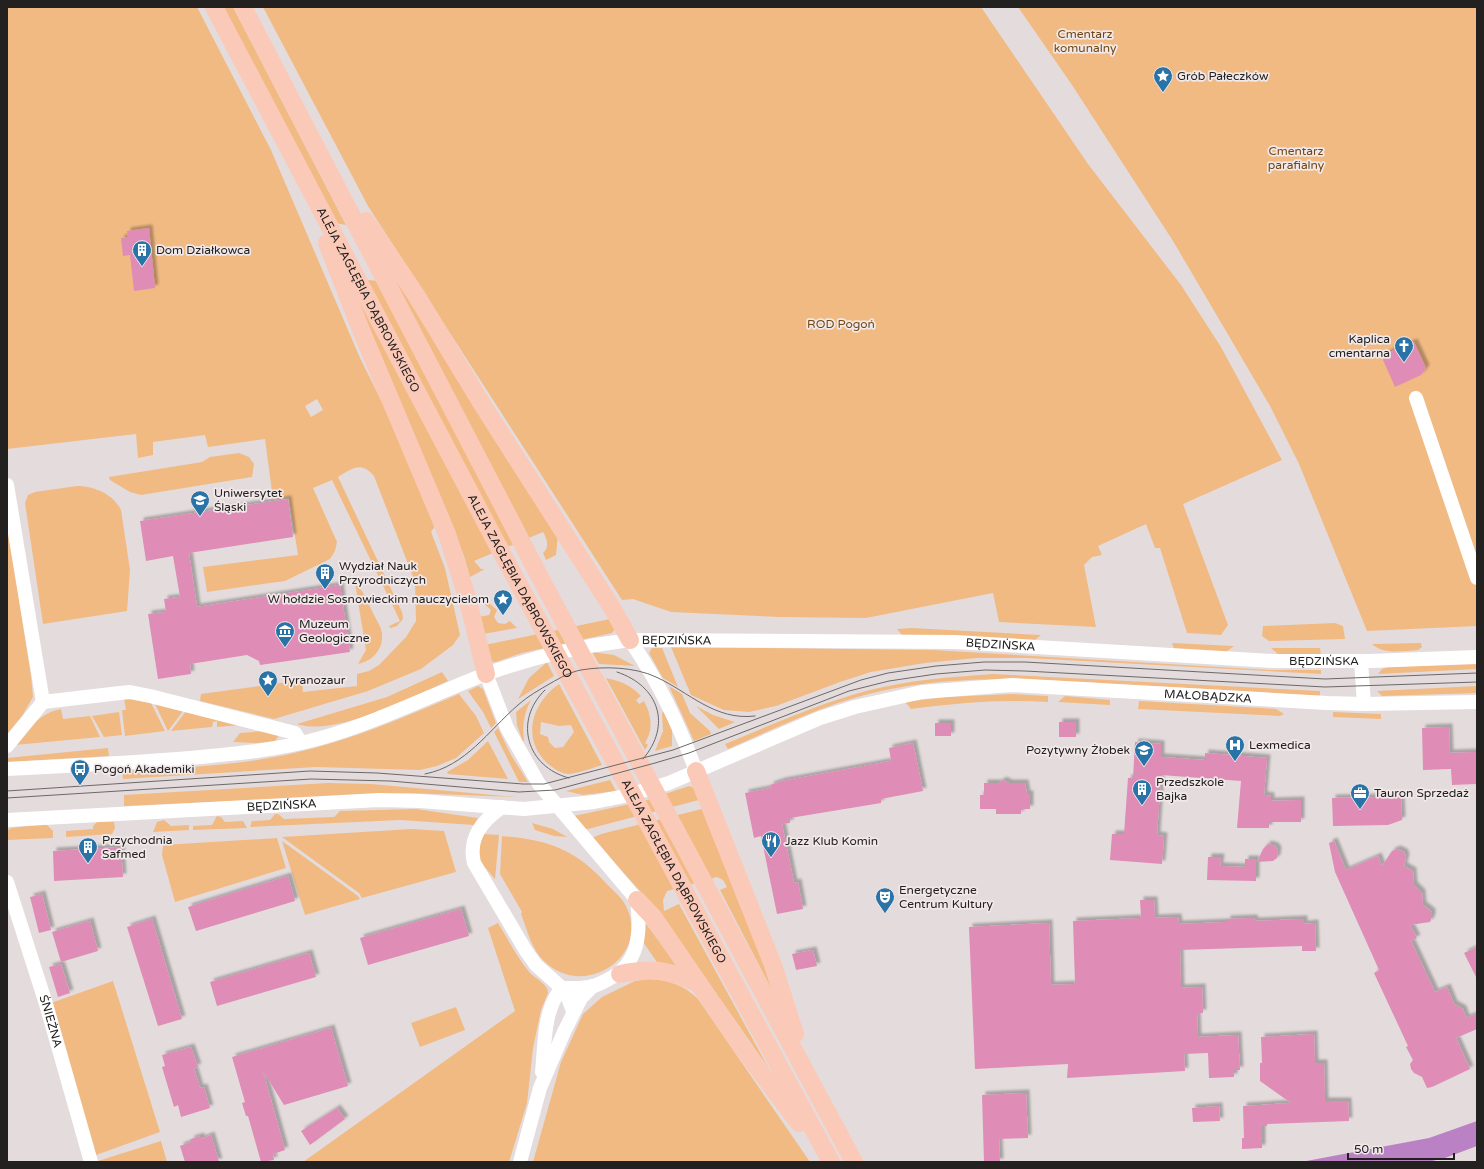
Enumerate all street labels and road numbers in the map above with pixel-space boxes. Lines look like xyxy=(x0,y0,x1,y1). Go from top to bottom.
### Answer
street label: ALEJA ZAGŁĘBIA DĄBROWSKIEGO xyxy=(314,205,423,395)
street label: ALEJA ZAGŁĘBIA DĄBROWSKIEGO xyxy=(465,492,575,681)
street label: BĘDZIŃSKA xyxy=(642,633,712,648)
street label: BĘDZIŃSKA xyxy=(965,636,1036,654)
street label: BĘDZIŃSKA xyxy=(1289,654,1359,668)
street label: MAŁOBĄDZKA xyxy=(1164,687,1252,706)
street label: ALEJA ZAGŁĘBIA DĄBROWSKIEGO xyxy=(618,777,729,966)
street label: BĘDZIŃSKA xyxy=(246,796,317,814)
street label: ŚNIEŻNA xyxy=(37,993,65,1049)

